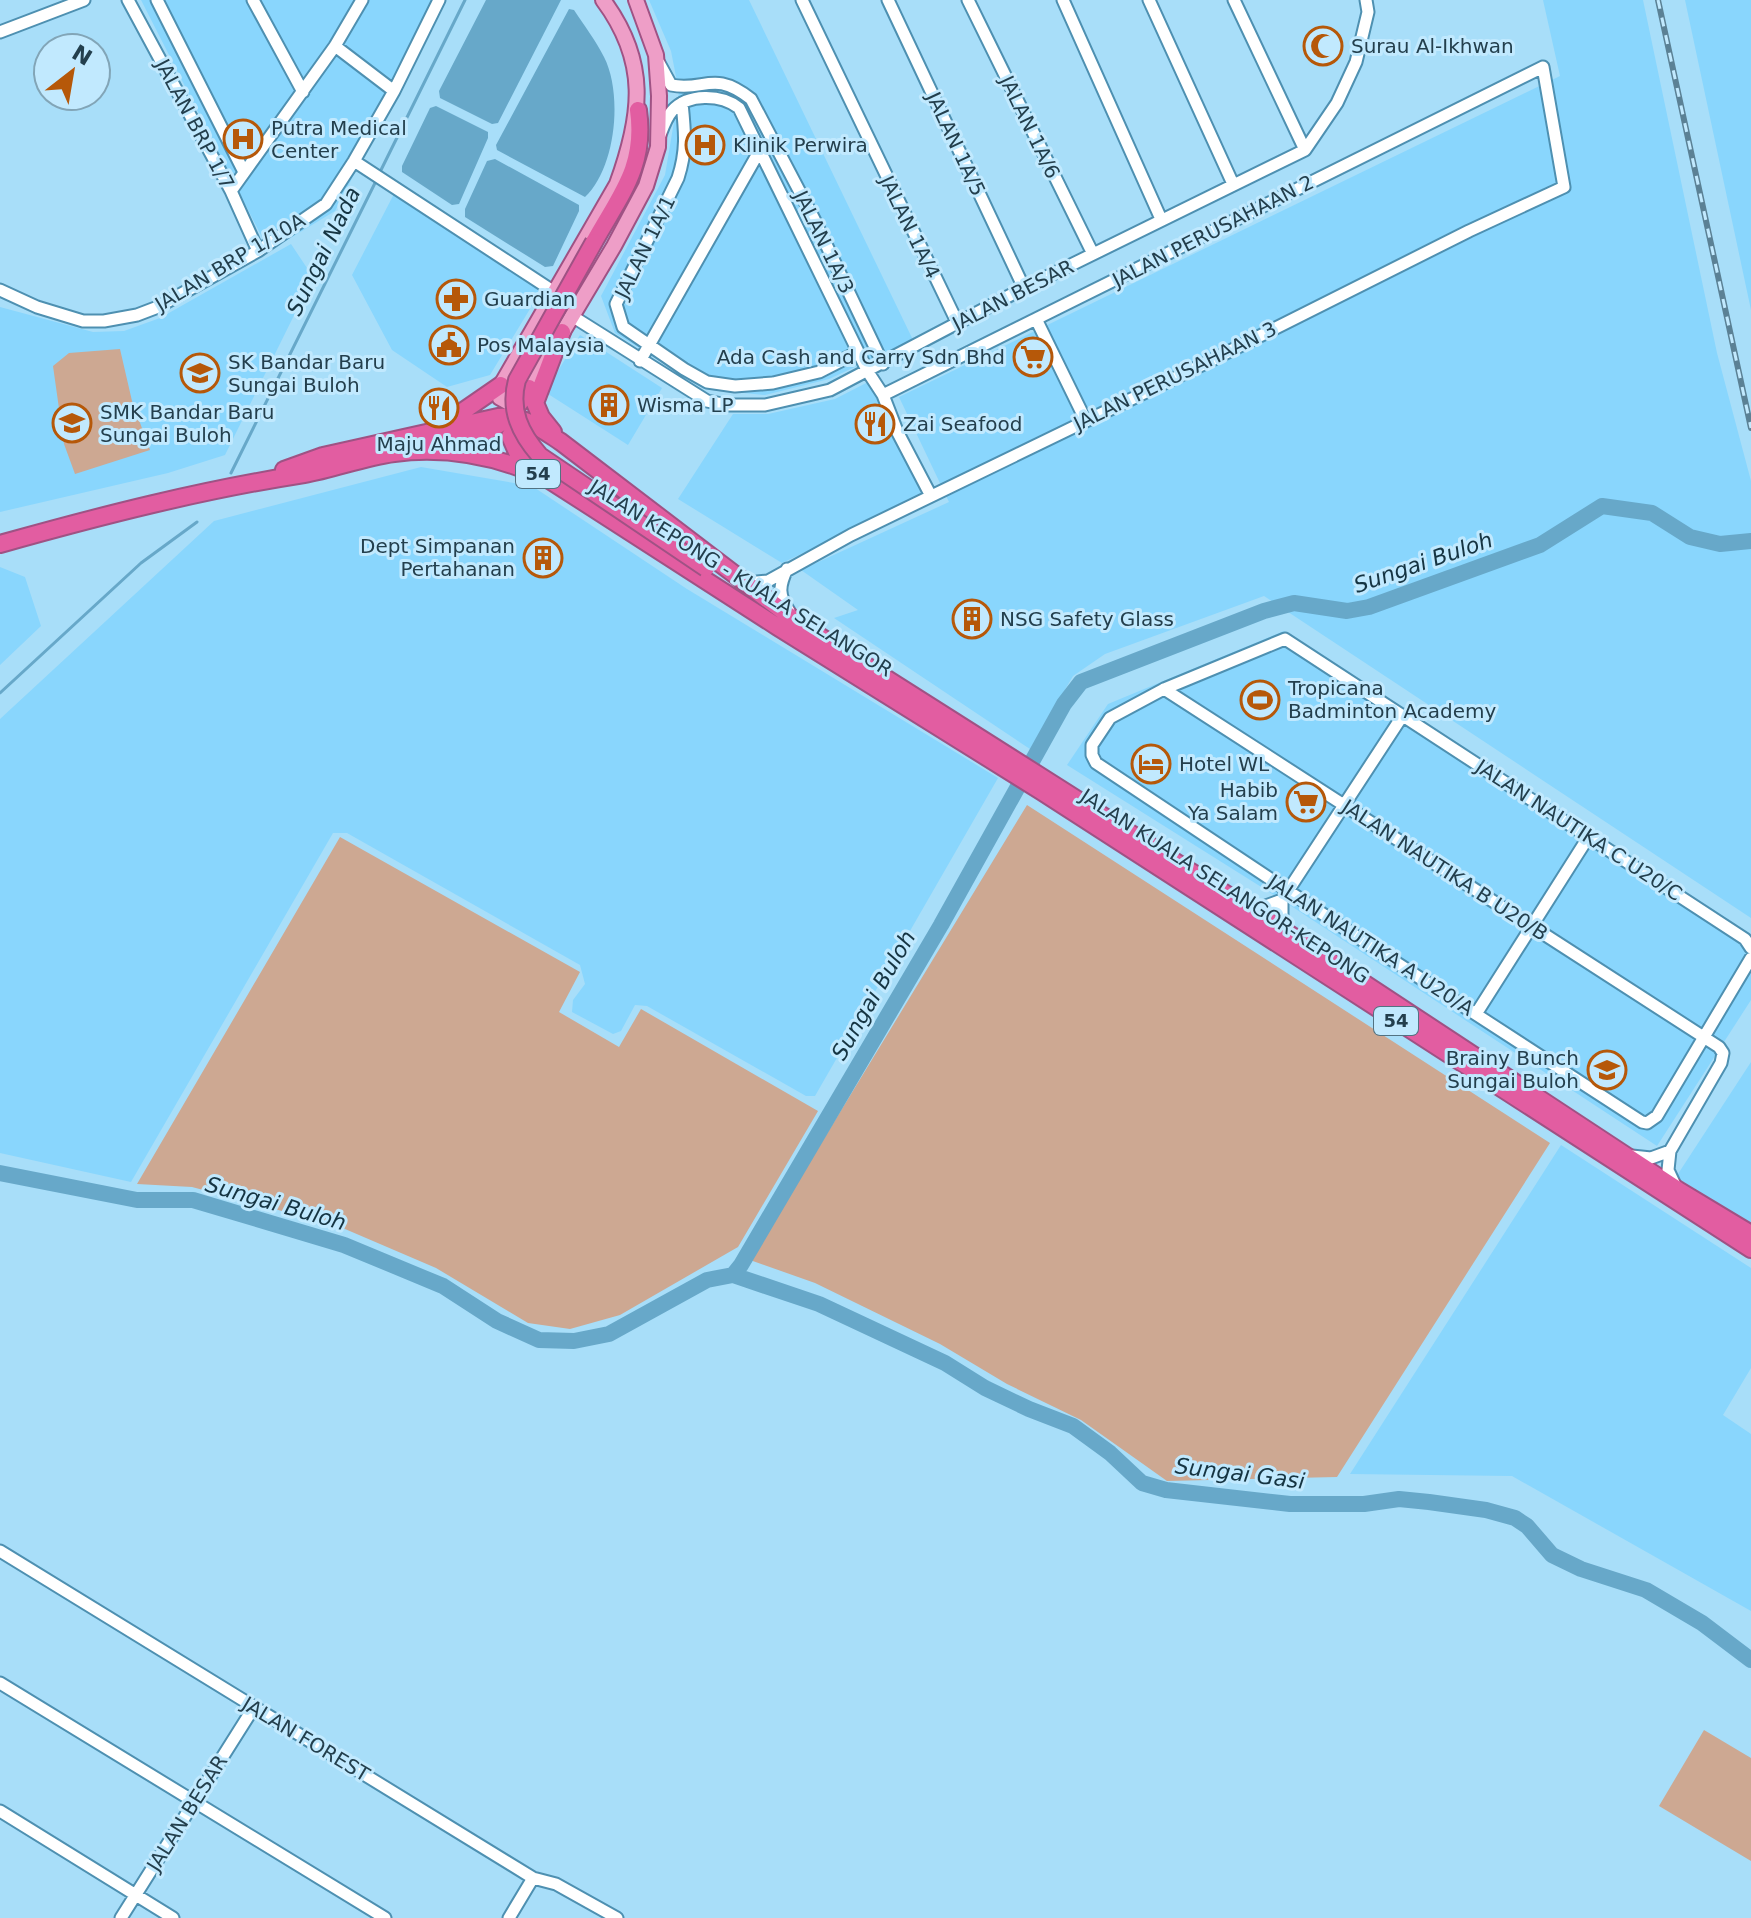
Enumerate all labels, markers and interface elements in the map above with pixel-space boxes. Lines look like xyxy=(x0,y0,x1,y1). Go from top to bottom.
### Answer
mosque icon: Surau Al-Ikhwan xyxy=(1302,25,1344,67)
north arrow xyxy=(32,32,112,112)
place label: Surau Al-Ikhwan xyxy=(1351,34,1514,58)
text: N xyxy=(68,40,96,71)
street label: JALAN BRP 1/7 xyxy=(150,53,239,193)
street label: JALAN 1A/6 xyxy=(994,70,1065,182)
street label: JALAN 1A/5 xyxy=(921,86,990,200)
place label: Putra Medical Center xyxy=(271,116,407,163)
hospital icon: Putra Medical Center xyxy=(222,118,264,160)
hospital icon: Klinik Perwira xyxy=(684,124,726,166)
place label: Klinik Perwira xyxy=(733,133,868,157)
street label: JALAN 1A/4 xyxy=(874,170,945,282)
street label: JALAN PERUSAHAAN 2 xyxy=(1107,170,1318,293)
water label: Sungai Nada xyxy=(282,183,365,320)
street label: JALAN 1A/3 xyxy=(788,185,859,297)
street label: JALAN 1A/1 xyxy=(609,192,680,304)
street label: JALAN BRP 1/10A xyxy=(149,208,310,317)
street label: JALAN BESAR xyxy=(947,254,1078,337)
pharmacy icon: Guardian xyxy=(435,278,477,320)
place label: Guardian xyxy=(484,287,575,311)
street label: JALAN PERUSAHAAN 3 xyxy=(1068,316,1280,436)
public building icon: Pos Malaysia xyxy=(428,324,470,366)
place label: Pos Malaysia xyxy=(477,333,605,357)
supermarket icon: Ada Cash and Carry Sdn Bhd xyxy=(1012,336,1054,378)
place label: Ada Cash and Carry Sdn Bhd xyxy=(717,345,1005,369)
place label: SK Bandar Baru Sungai Buloh xyxy=(228,350,385,397)
school or university icon: SK Bandar Baru Sungai Buloh xyxy=(179,352,221,394)
building icon: Wisma LP xyxy=(588,384,630,426)
restaurant icon: Maju Ahmad xyxy=(418,387,460,429)
place label: Wisma LP xyxy=(637,393,734,417)
place label: SMK Bandar Baru Sungai Buloh xyxy=(100,400,274,447)
school or university icon: SMK Bandar Baru Sungai Buloh xyxy=(51,402,93,444)
restaurant icon: Zai Seafood xyxy=(854,403,896,445)
place label: Zai Seafood xyxy=(903,412,1022,436)
place label: Maju Ahmad xyxy=(377,432,501,456)
road number: 54 xyxy=(516,460,560,488)
street label: JALAN KEPONG - KUALA SELANGOR xyxy=(583,473,897,682)
water label: Sungai Buloh xyxy=(1351,527,1496,598)
place label: Dept Simpanan Pertahanan xyxy=(360,534,515,581)
building icon: Dept Simpanan Pertahanan xyxy=(522,537,564,579)
building icon: NSG Safety Glass xyxy=(951,598,993,640)
place label: NSG Safety Glass xyxy=(1000,607,1174,631)
place label: Tropicana Badminton Academy xyxy=(1287,676,1497,723)
sports icon: Tropicana Badminton Academy xyxy=(1239,679,1281,721)
hotel icon: Hotel WL xyxy=(1130,743,1172,785)
place label: Hotel WL xyxy=(1179,752,1270,776)
street label: JALAN NAUTIKA C U20/C xyxy=(1470,753,1687,906)
place label: Habib Ya Salam xyxy=(1187,778,1278,825)
supermarket icon: Habib Ya Salam xyxy=(1285,781,1327,823)
street label: JALAN KUALA SELANGOR-KEPONG xyxy=(1074,782,1374,989)
street label: JALAN NAUTIKA B U20/B xyxy=(1336,793,1552,946)
street label: JALAN NAUTIKA A U20/A xyxy=(1262,868,1479,1021)
water label: Sungai Buloh xyxy=(826,926,921,1064)
road number: 54 xyxy=(1374,1007,1418,1035)
place label: Brainy Bunch Sungai Buloh xyxy=(1446,1046,1579,1093)
school or university icon: Brainy Bunch Sungai Buloh xyxy=(1586,1049,1628,1091)
water label: Sungai Buloh xyxy=(203,1171,349,1235)
water label: Sungai Gasi xyxy=(1174,1453,1306,1494)
street label: JALAN FOREST xyxy=(236,1690,375,1787)
street label: JALAN BESAR xyxy=(141,1750,232,1877)

